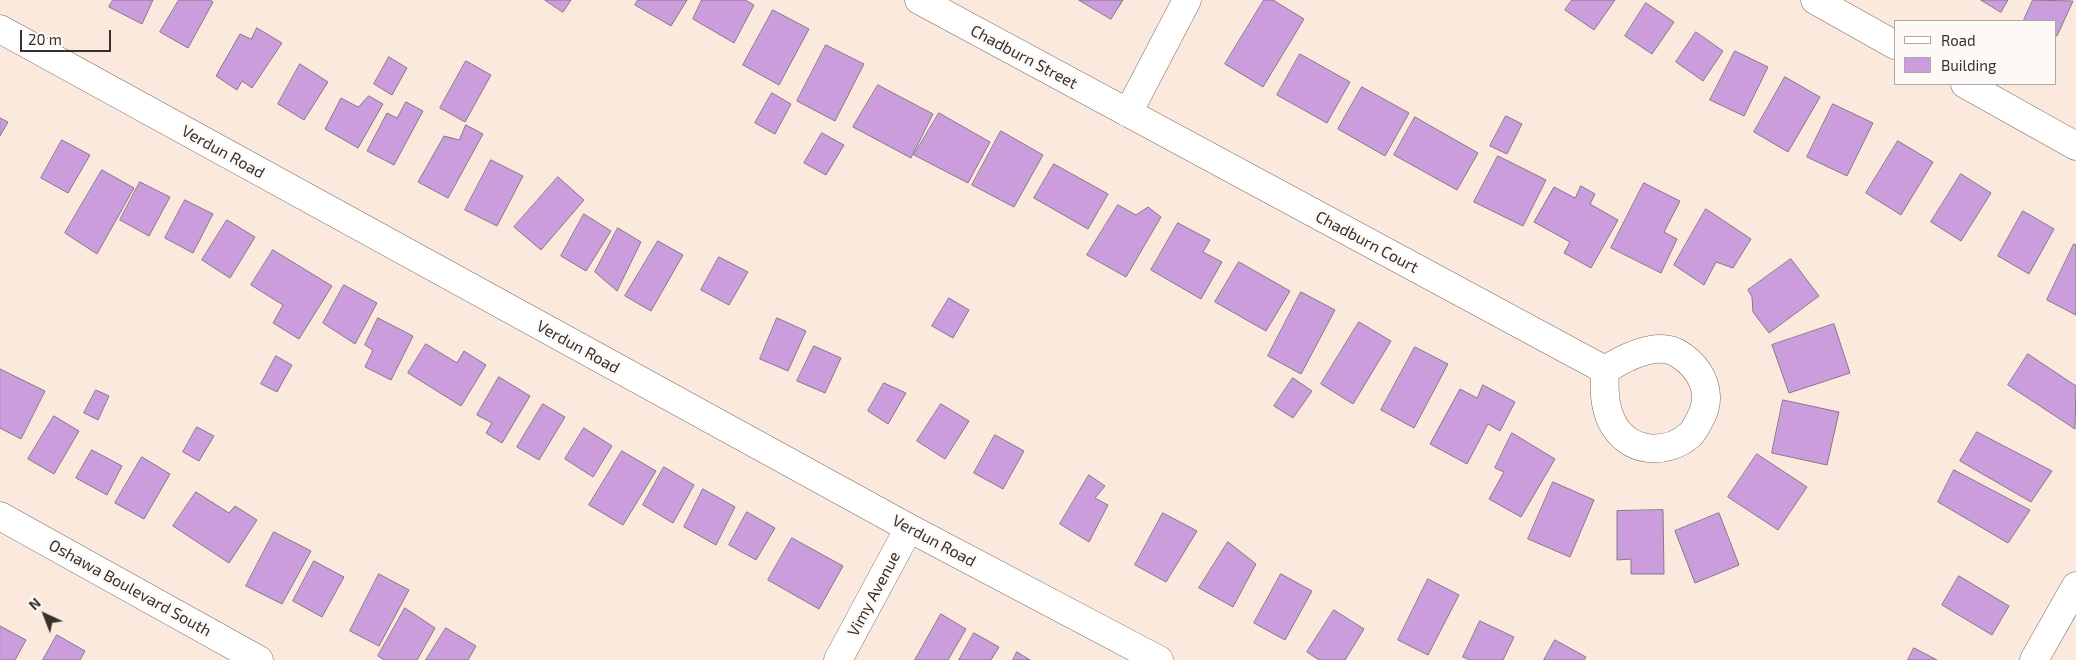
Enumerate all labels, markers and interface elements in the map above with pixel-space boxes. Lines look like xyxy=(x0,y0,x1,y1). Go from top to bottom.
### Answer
scale bar xyxy=(22,20,114,52)
legend xyxy=(1894,20,2056,85)
street label: Chadburn Street xyxy=(967,21,1081,93)
text: 20 m xyxy=(28,30,62,48)
text: Road xyxy=(1941,31,1976,49)
text: Building xyxy=(1941,56,1996,74)
street label: Verdun Road xyxy=(178,121,268,183)
street label: Chadburn Court xyxy=(1312,207,1422,277)
street label: Verdun Road xyxy=(533,316,623,378)
street label: Verdun Road xyxy=(889,511,979,571)
street label: Oshawa Boulevard South xyxy=(46,535,214,641)
street label: Vimy Avenue xyxy=(844,548,904,640)
north arrow xyxy=(20,590,70,640)
text: N xyxy=(25,594,44,613)

